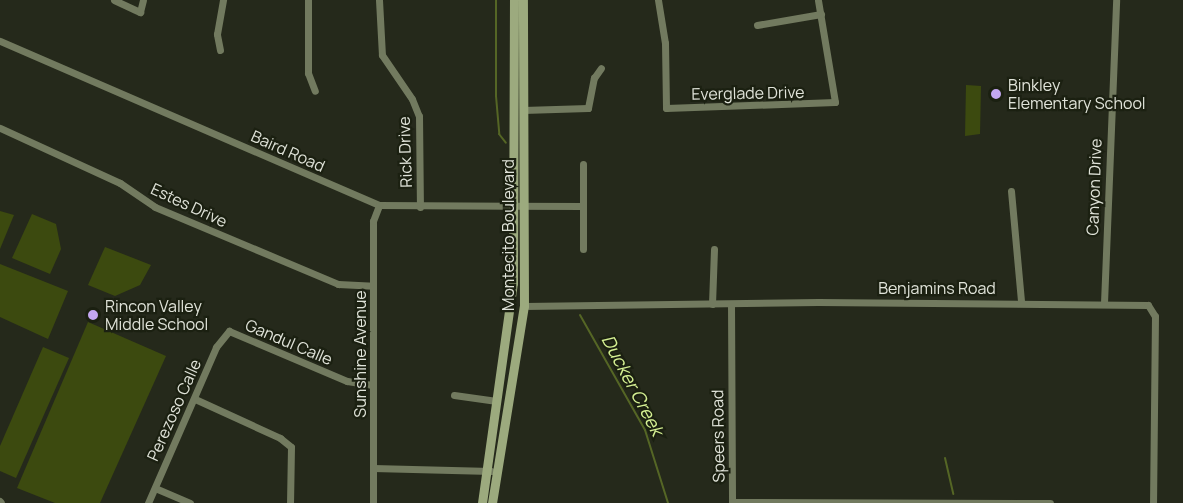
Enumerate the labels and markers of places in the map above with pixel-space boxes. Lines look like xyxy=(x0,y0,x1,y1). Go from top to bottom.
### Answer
place label: Binkley Elementary School xyxy=(1008,75,1146,113)
marker: Binkley Elementary School xyxy=(989,87,1003,101)
place label: Rincon Valley Middle School xyxy=(105,296,208,334)
marker: Rincon Valley Middle School xyxy=(86,308,100,322)

